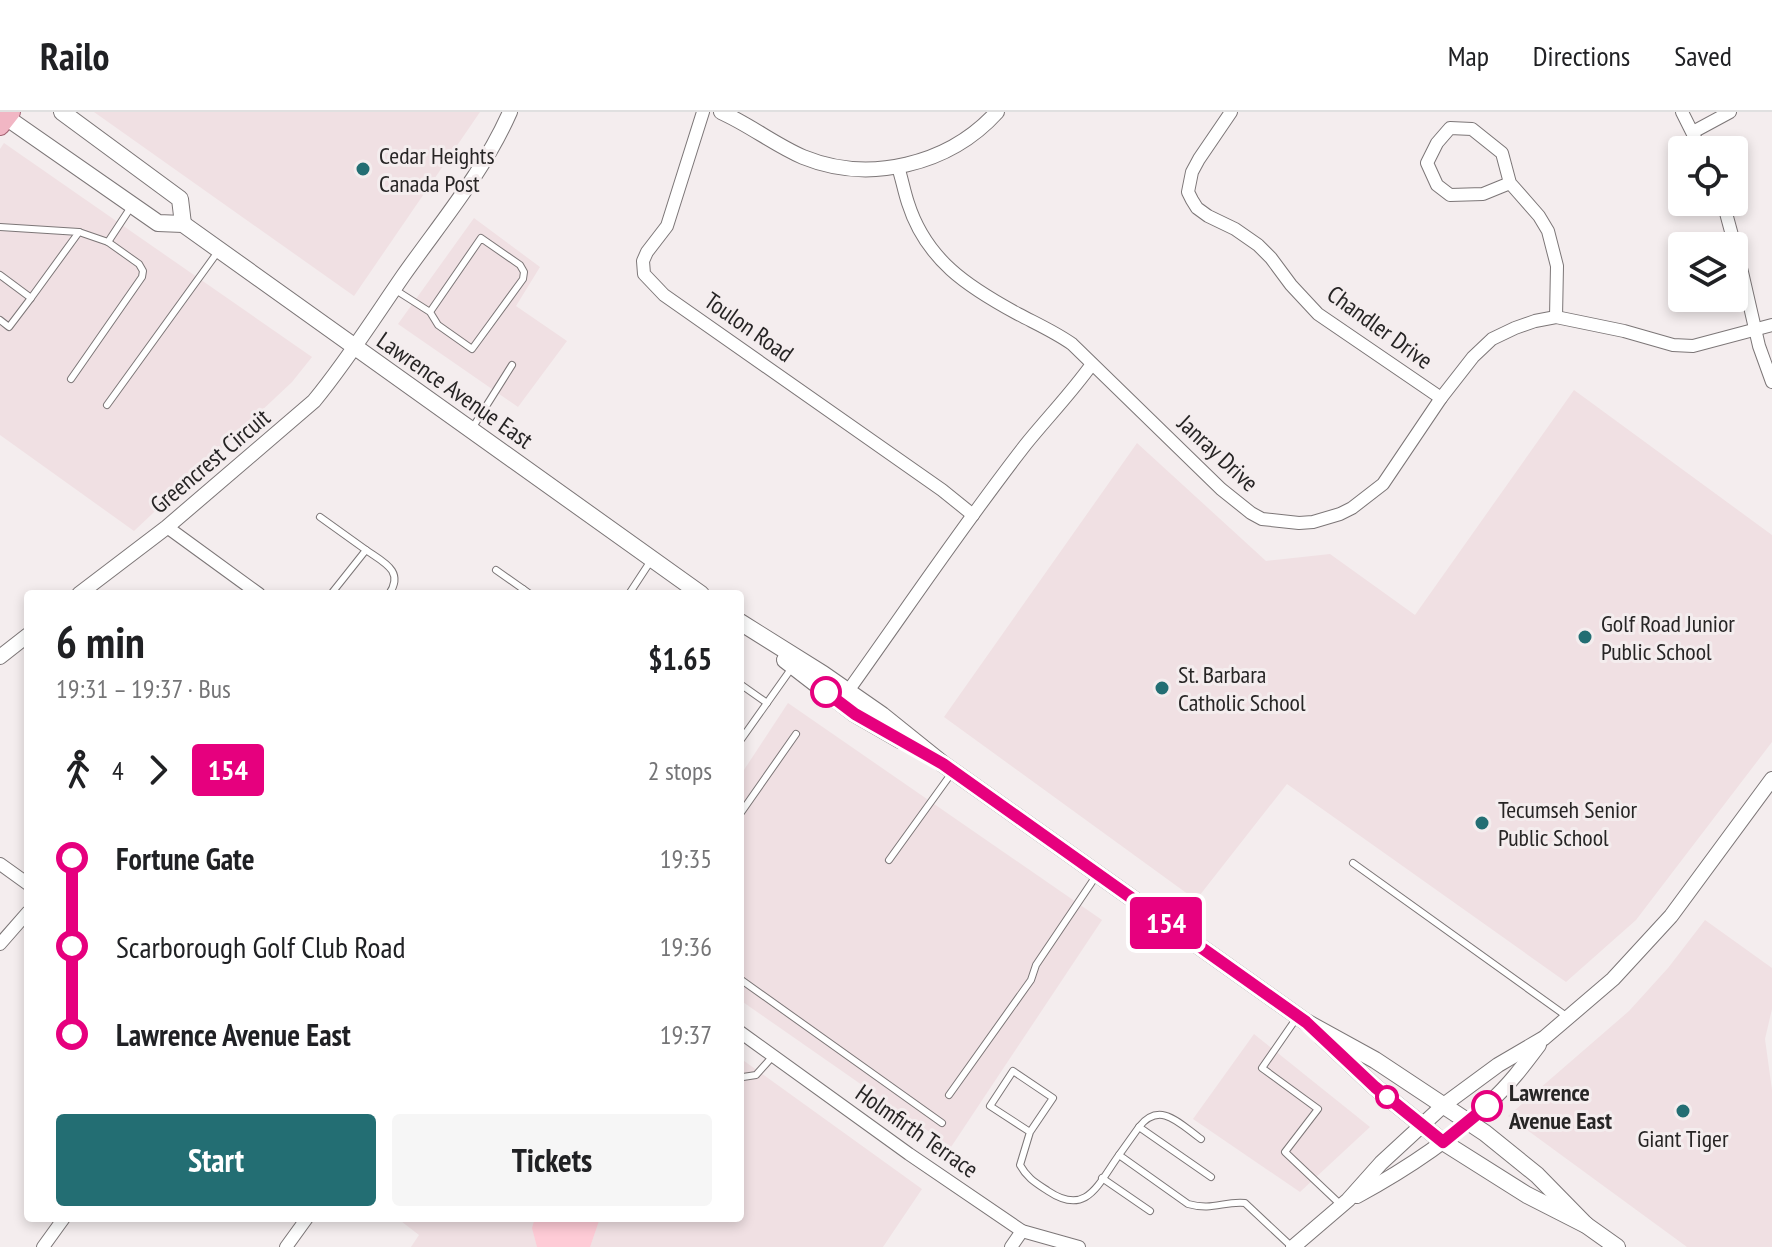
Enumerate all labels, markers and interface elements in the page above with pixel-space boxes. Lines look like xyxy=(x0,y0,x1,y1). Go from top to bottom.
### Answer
text: Railo xyxy=(40,31,110,80)
text: Map xyxy=(1448,37,1489,74)
text: Directions xyxy=(1533,37,1630,74)
text: Saved xyxy=(1674,37,1732,74)
map controls xyxy=(1668,136,1748,312)
button: locate xyxy=(1668,136,1748,216)
place label: Cedar Heights Canada Post xyxy=(379,140,495,199)
marker: Cedar Heights Canada Post xyxy=(354,160,372,178)
button: layers xyxy=(1668,232,1748,312)
street label: Chandler Drive xyxy=(1321,278,1439,376)
street label: Toulon Road xyxy=(699,285,799,369)
street label: Lawrence Avenue East xyxy=(371,325,539,455)
street label: Greencrest Circuit xyxy=(144,402,277,520)
street label: Janray Drive xyxy=(1170,407,1265,498)
place label: Golf Road Junior Public School xyxy=(1601,608,1735,667)
text: 6 min xyxy=(56,613,145,670)
marker: Golf Road Junior Public School xyxy=(1576,628,1594,646)
text: $1.65 xyxy=(648,639,712,678)
place label: St. Barbara Catholic School xyxy=(1178,659,1306,718)
text: 19:31 – 19:37 · Bus xyxy=(56,672,231,705)
unlabelled marker xyxy=(811,677,841,707)
marker: St. Barbara Catholic School xyxy=(1153,679,1171,697)
icon: walk xyxy=(56,748,100,792)
icon: forward xyxy=(136,748,180,792)
text: 154 xyxy=(208,751,248,788)
text: 4 xyxy=(112,754,124,787)
text: 2 stops xyxy=(648,754,712,787)
place label: Tecumseh Senior Public School xyxy=(1498,794,1638,853)
marker: Tecumseh Senior Public School xyxy=(1473,814,1491,832)
text: Fortune Gate xyxy=(116,839,255,878)
text: 19:35 xyxy=(660,842,712,875)
line badge: 154 xyxy=(1120,897,1212,949)
text: 154 xyxy=(1146,904,1186,941)
text: Scarborough Golf Club Road xyxy=(116,927,406,966)
text: 19:36 xyxy=(660,930,712,963)
text: Lawrence Avenue East xyxy=(116,1015,351,1054)
text: 19:37 xyxy=(660,1018,712,1051)
street label: Holmfirth Terrace xyxy=(850,1077,984,1185)
place label: Lawrence Avenue East xyxy=(1508,1077,1612,1136)
unlabelled marker xyxy=(1376,1086,1398,1108)
marker: Lawrence Avenue East xyxy=(1472,1091,1502,1121)
marker: Giant Tiger xyxy=(1674,1102,1692,1120)
button: Start xyxy=(56,1114,376,1206)
button: Tickets xyxy=(392,1114,712,1206)
place label: Giant Tiger xyxy=(1637,1123,1729,1154)

